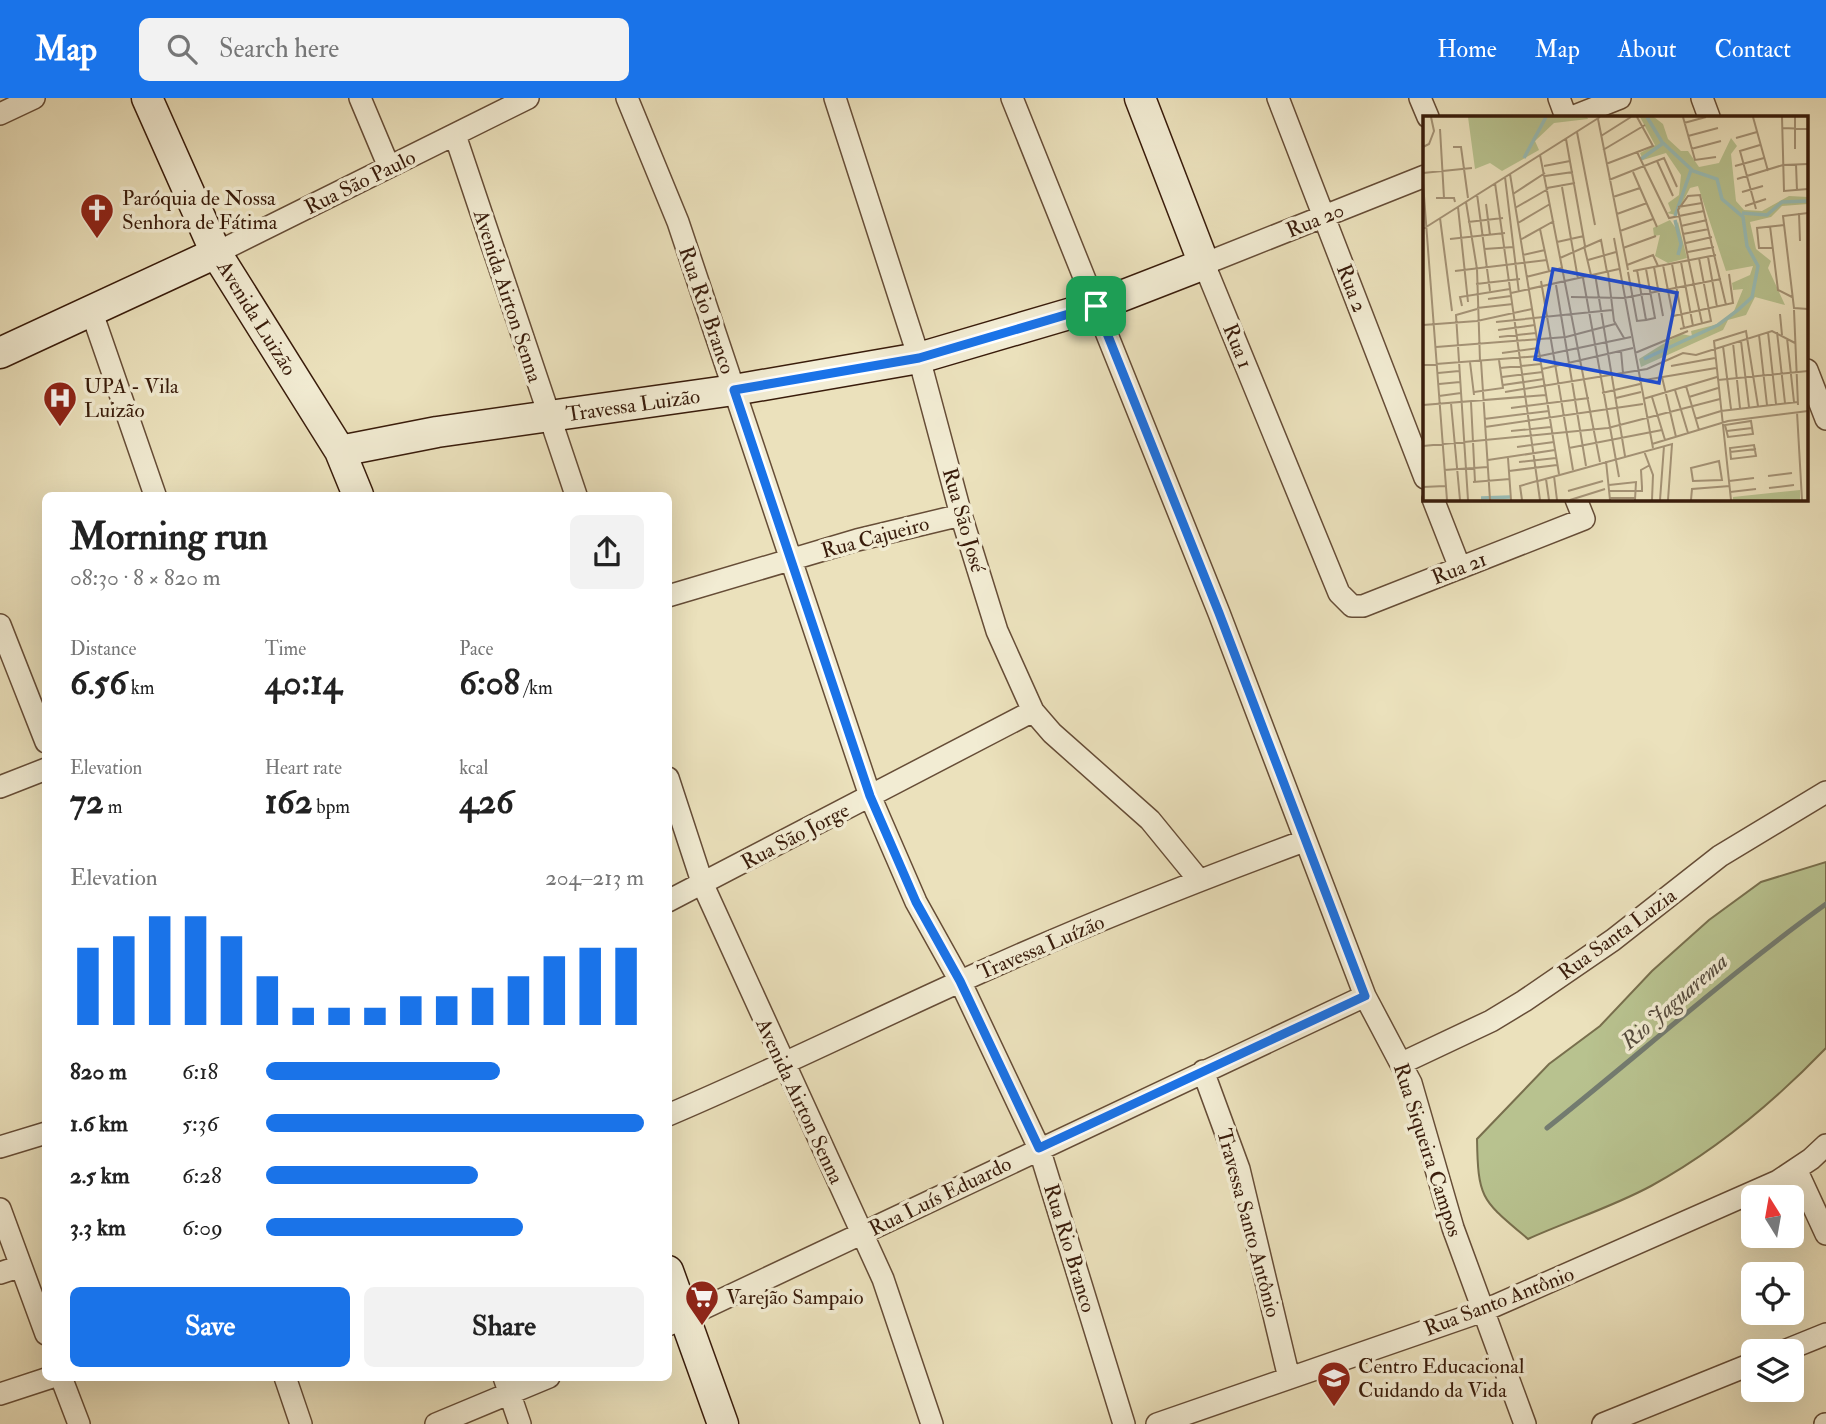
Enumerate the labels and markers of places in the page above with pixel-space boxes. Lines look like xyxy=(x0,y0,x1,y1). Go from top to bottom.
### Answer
place label: Paróquia de Nossa Senhora de Fátima xyxy=(122,185,278,236)
church icon: Paróquia de Nossa Senhora de Fátima xyxy=(78,191,116,240)
pin xyxy=(1066,276,1126,336)
place label: UPA - Vila Luizão xyxy=(84,373,179,424)
hospital icon: UPA - Vila Luizão xyxy=(41,379,79,428)
supermarket icon: Varejão Sampaio xyxy=(683,1278,721,1327)
place label: Varejão Sampaio xyxy=(726,1284,864,1311)
place label: Centro Educacional Cuidando da Vida xyxy=(1358,1353,1525,1404)
school or university icon: Centro Educacional Cuidando da Vida xyxy=(1315,1359,1353,1408)

